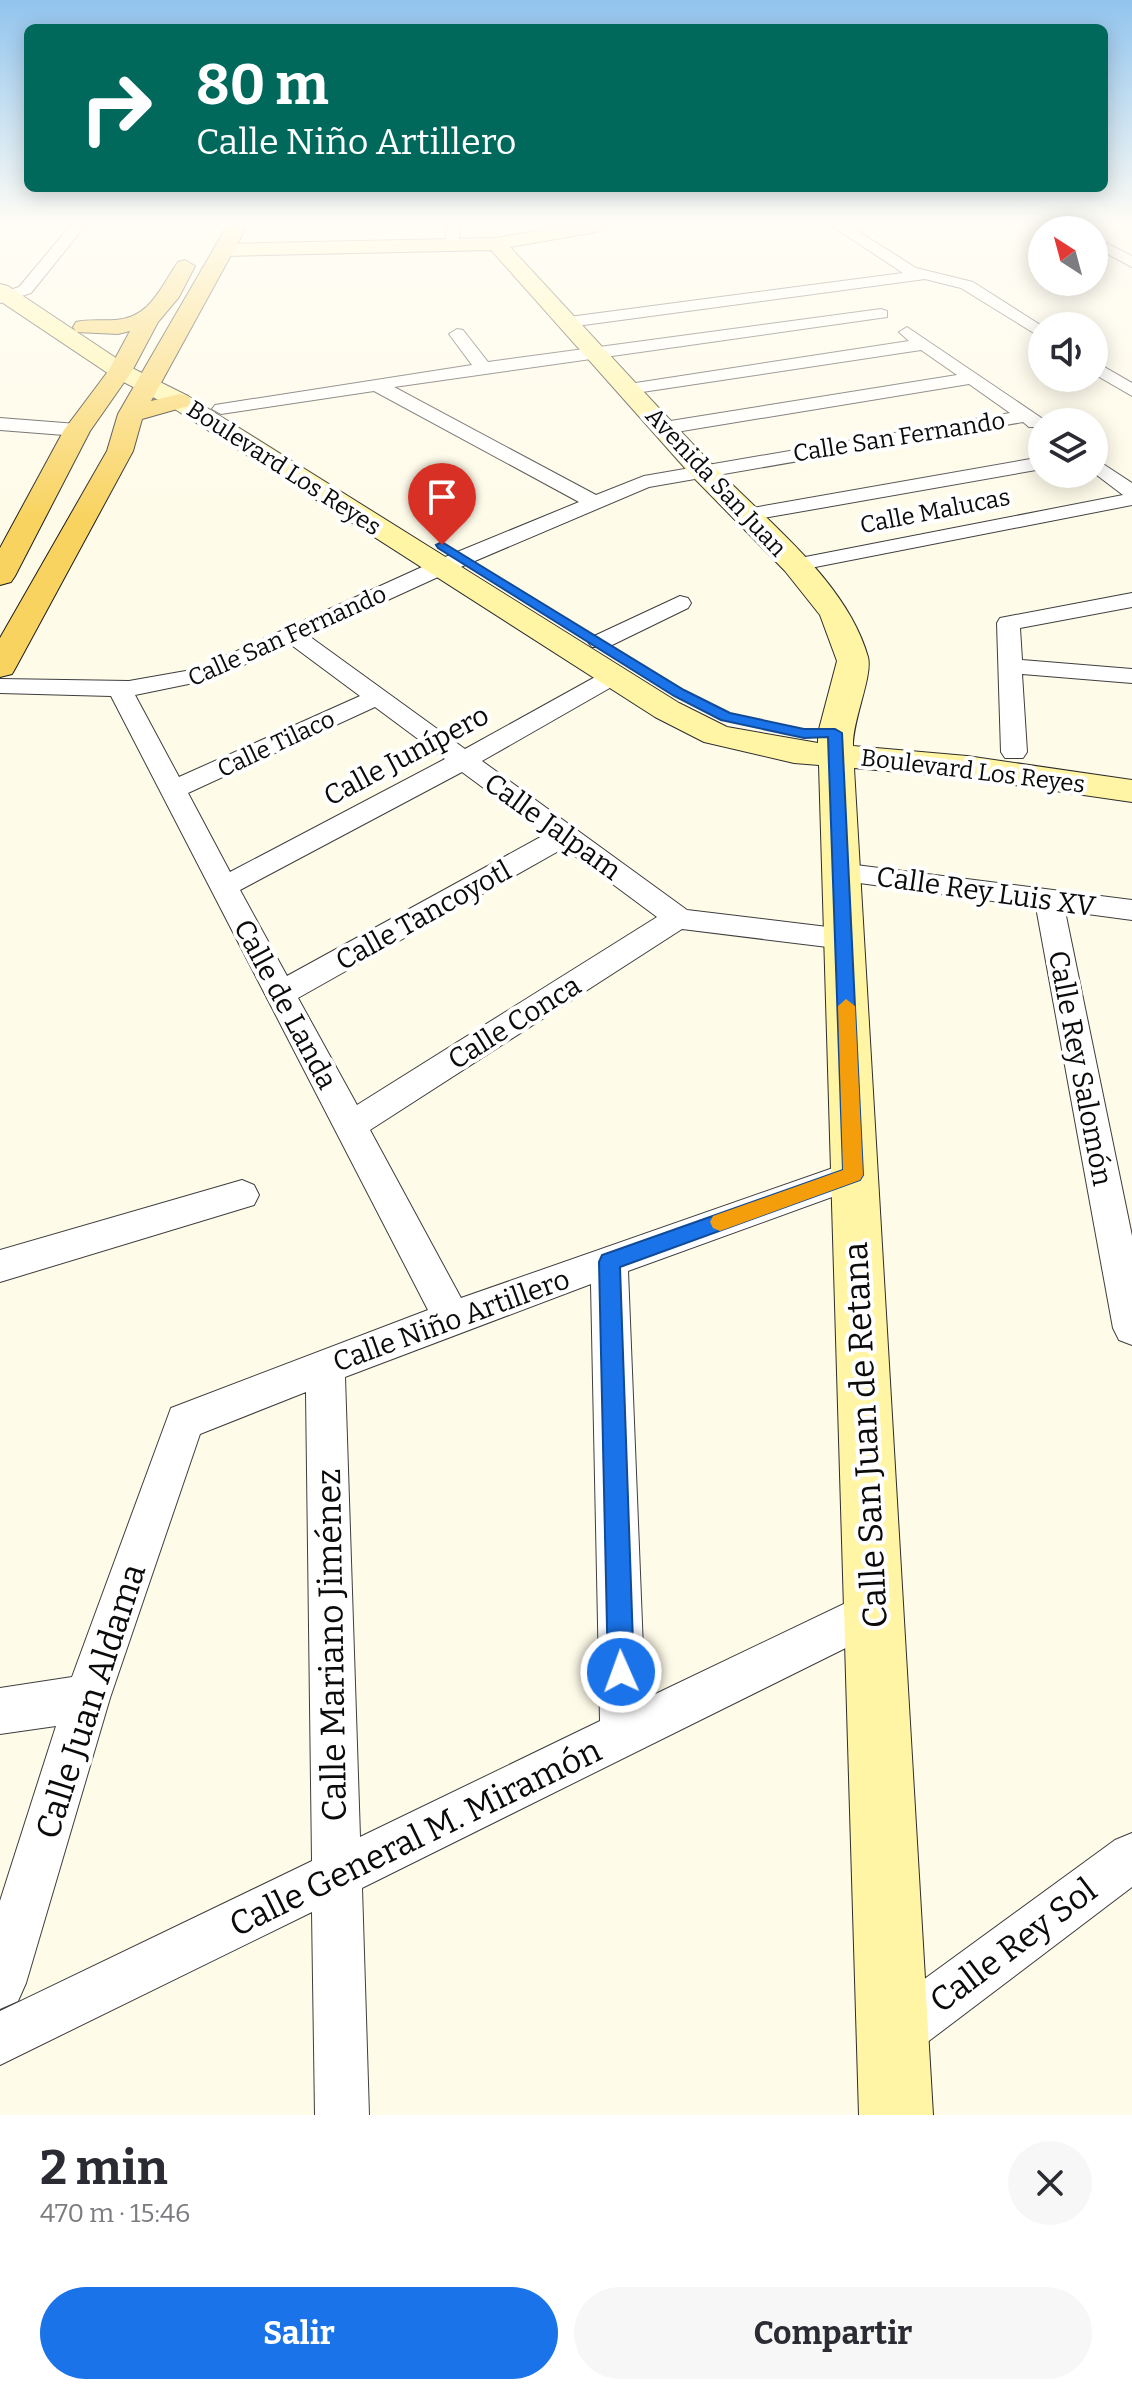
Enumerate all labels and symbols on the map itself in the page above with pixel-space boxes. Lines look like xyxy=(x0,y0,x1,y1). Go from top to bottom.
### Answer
north arrow xyxy=(1028,216,1108,296)
street label: Boulevard Los Reyes xyxy=(182,395,386,541)
street label: Avenida San Juan xyxy=(640,402,792,562)
street label: Calle San Fernando xyxy=(791,406,1007,468)
pin xyxy=(408,463,476,545)
street label: Calle Malucas xyxy=(858,483,1012,539)
street label: Calle San Fernando xyxy=(183,580,391,692)
street label: Calle Junípero xyxy=(318,698,494,813)
street label: Calle Tilaco xyxy=(213,705,339,783)
street label: Boulevard Los Reyes xyxy=(859,743,1087,799)
street label: Calle Jalpam xyxy=(478,766,628,887)
street label: Calle Tancoyotl xyxy=(330,854,517,977)
street label: Calle Rey Luis XV xyxy=(874,860,1098,923)
street label: Calle de Landa xyxy=(227,914,344,1095)
street label: Calle Rey Salomón xyxy=(1042,948,1120,1189)
street label: Calle Conca xyxy=(442,969,587,1076)
street label: Calle San Juan de Retana xyxy=(835,1241,896,1629)
street label: Calle Niño Artillero xyxy=(328,1262,574,1379)
street label: Calle Mariano Jiménez xyxy=(308,1468,355,1822)
street label: Calle Juan Aldama xyxy=(27,1559,154,1844)
position arrow xyxy=(579,1630,663,1714)
street label: Calle General M. Miramón xyxy=(223,1730,608,1945)
street label: Calle Rey Sol xyxy=(922,1869,1105,2021)

